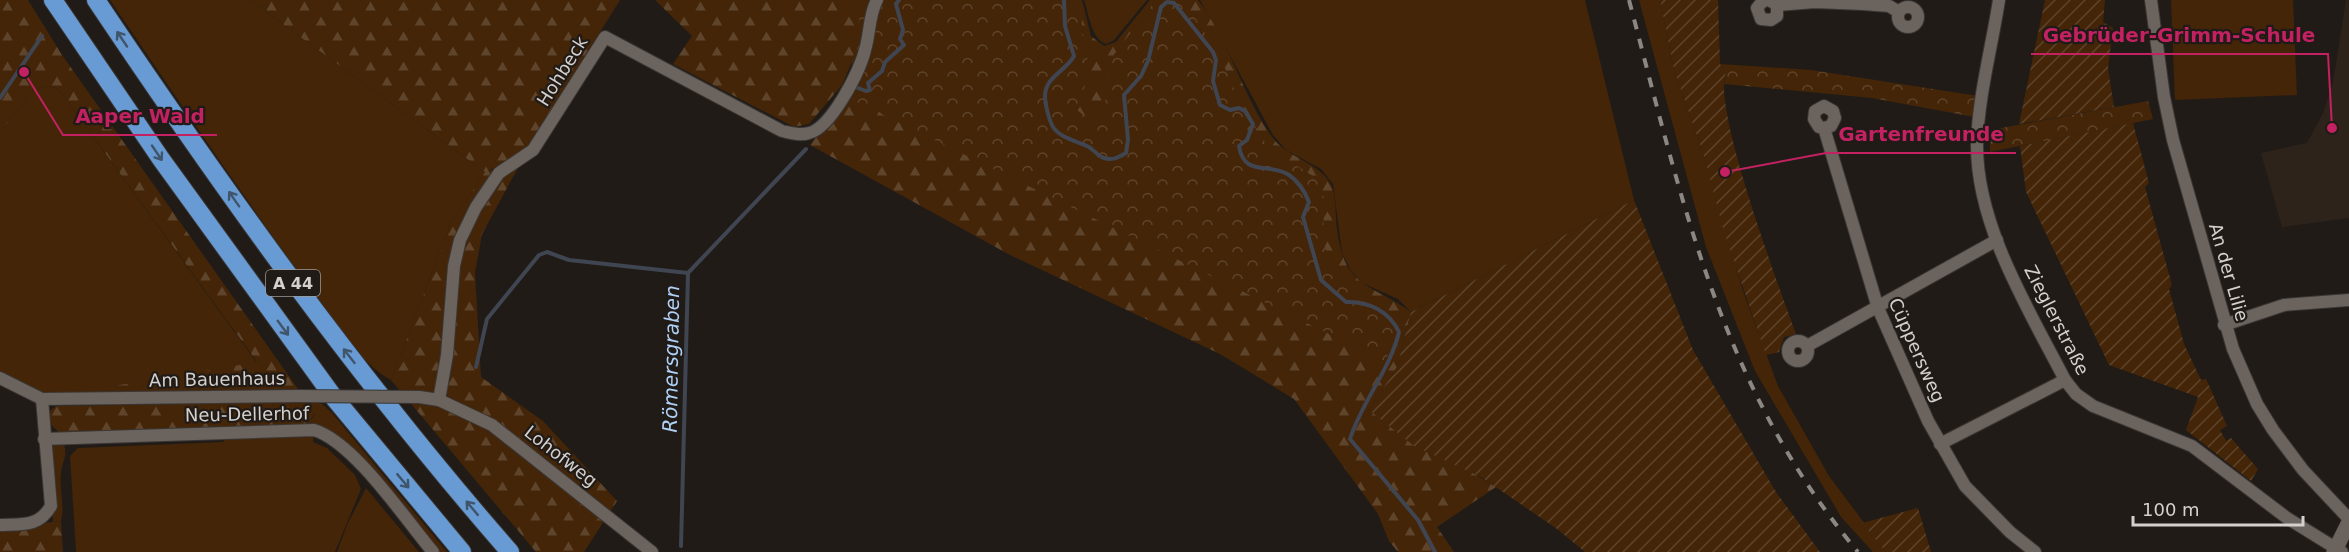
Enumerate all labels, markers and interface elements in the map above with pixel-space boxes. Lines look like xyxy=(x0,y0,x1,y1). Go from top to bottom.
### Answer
callout: Gebrüder-Grimm-Schule xyxy=(2031,16,2328,54)
text: Gebrüder-Grimm-Schule xyxy=(2043,23,2315,47)
one-way arrow xyxy=(116,31,128,48)
street label: Hohbeck xyxy=(532,32,592,110)
callout: Aaper Wald xyxy=(63,97,217,135)
text: Aaper Wald xyxy=(75,104,205,128)
callout: Gartenfreunde xyxy=(1826,115,2016,153)
text: Gartenfreunde xyxy=(1838,122,2004,146)
one-way arrow xyxy=(151,144,163,161)
one-way arrow xyxy=(227,191,240,207)
street label: An der Lilie xyxy=(2205,220,2253,324)
street label: Zieglerstraße xyxy=(2020,262,2094,378)
road number: A 44 xyxy=(266,270,320,296)
water label: Römersgraben xyxy=(658,285,684,433)
street label: Cüppersweg xyxy=(1885,295,1949,405)
one-way arrow xyxy=(277,319,290,335)
one-way arrow xyxy=(342,348,355,364)
street label: Am Bauenhaus xyxy=(149,367,285,391)
street label: Neu-Dellerhof xyxy=(185,402,310,426)
street label: Lohofweg xyxy=(520,421,602,491)
one-way arrow xyxy=(397,473,410,489)
scale bar xyxy=(2133,489,2302,527)
text: 100 m xyxy=(2142,499,2200,520)
one-way arrow xyxy=(465,500,478,516)

